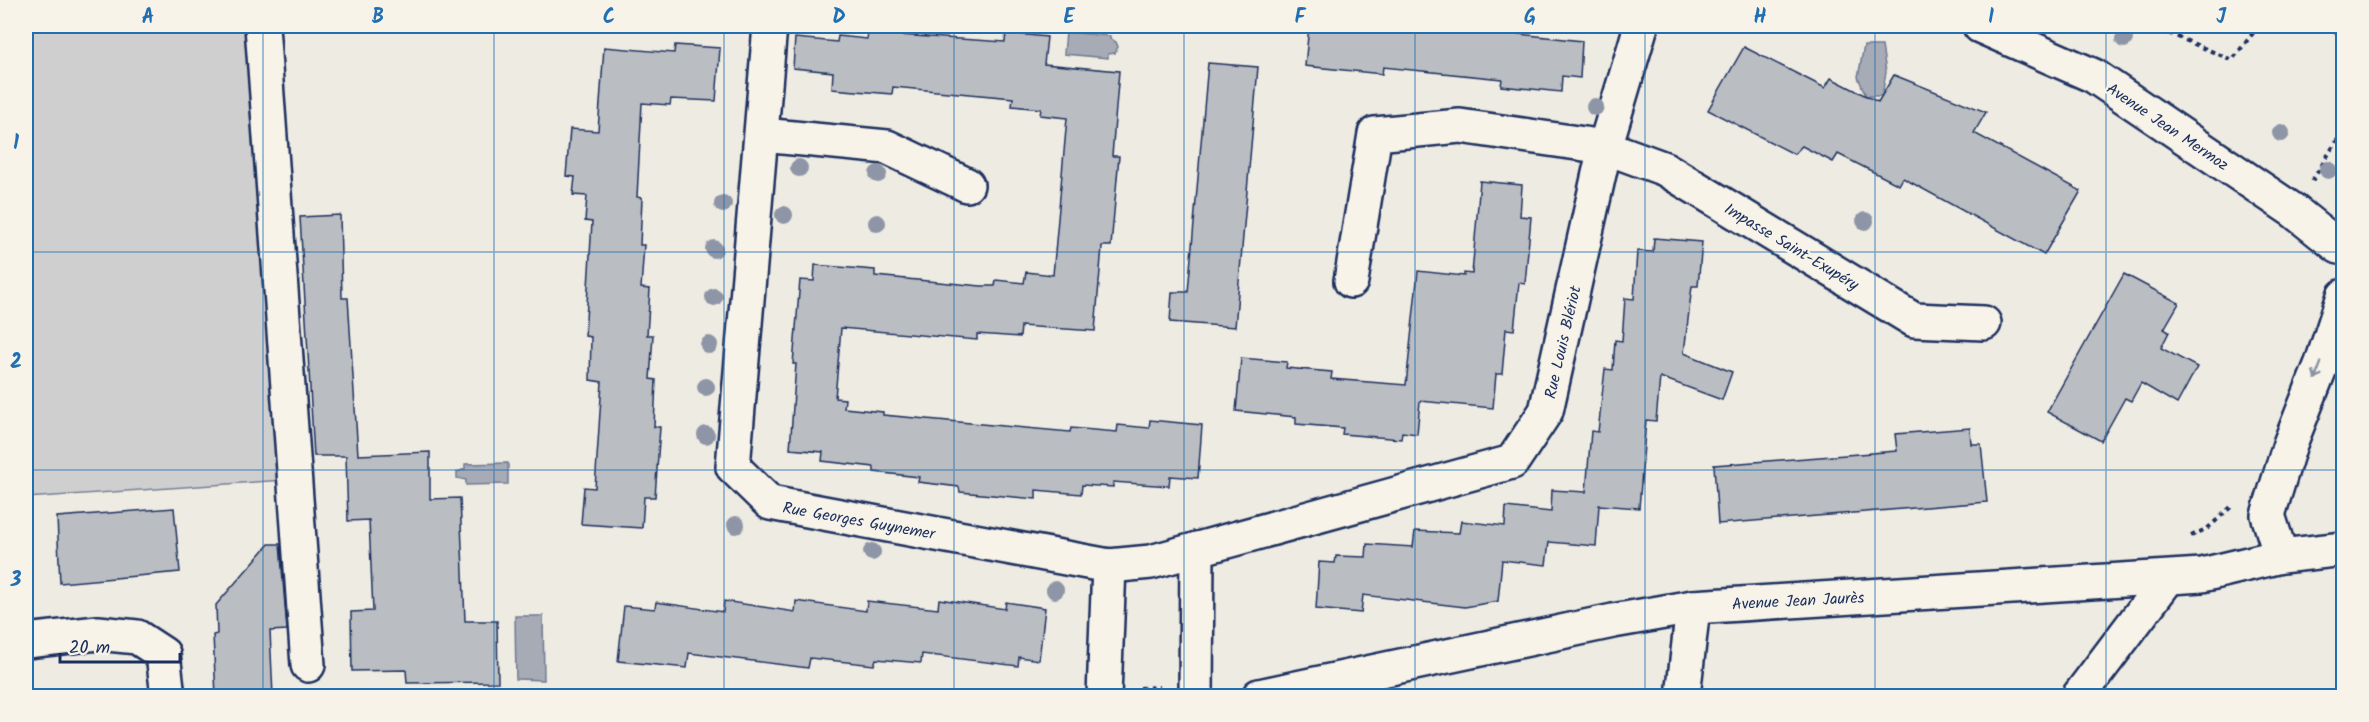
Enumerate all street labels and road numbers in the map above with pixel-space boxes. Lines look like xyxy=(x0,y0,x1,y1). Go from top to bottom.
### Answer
street label: Avenue Jean Mermoz xyxy=(2101,77,2233,178)
street label: Impasse Saint-Exupéry xyxy=(1719,197,1864,298)
street label: Rue Louis Blériot xyxy=(1538,283,1589,401)
street label: Rue Georges Guynemer xyxy=(781,496,938,547)
street label: Avenue Jean Jaurès xyxy=(1731,586,1865,617)

